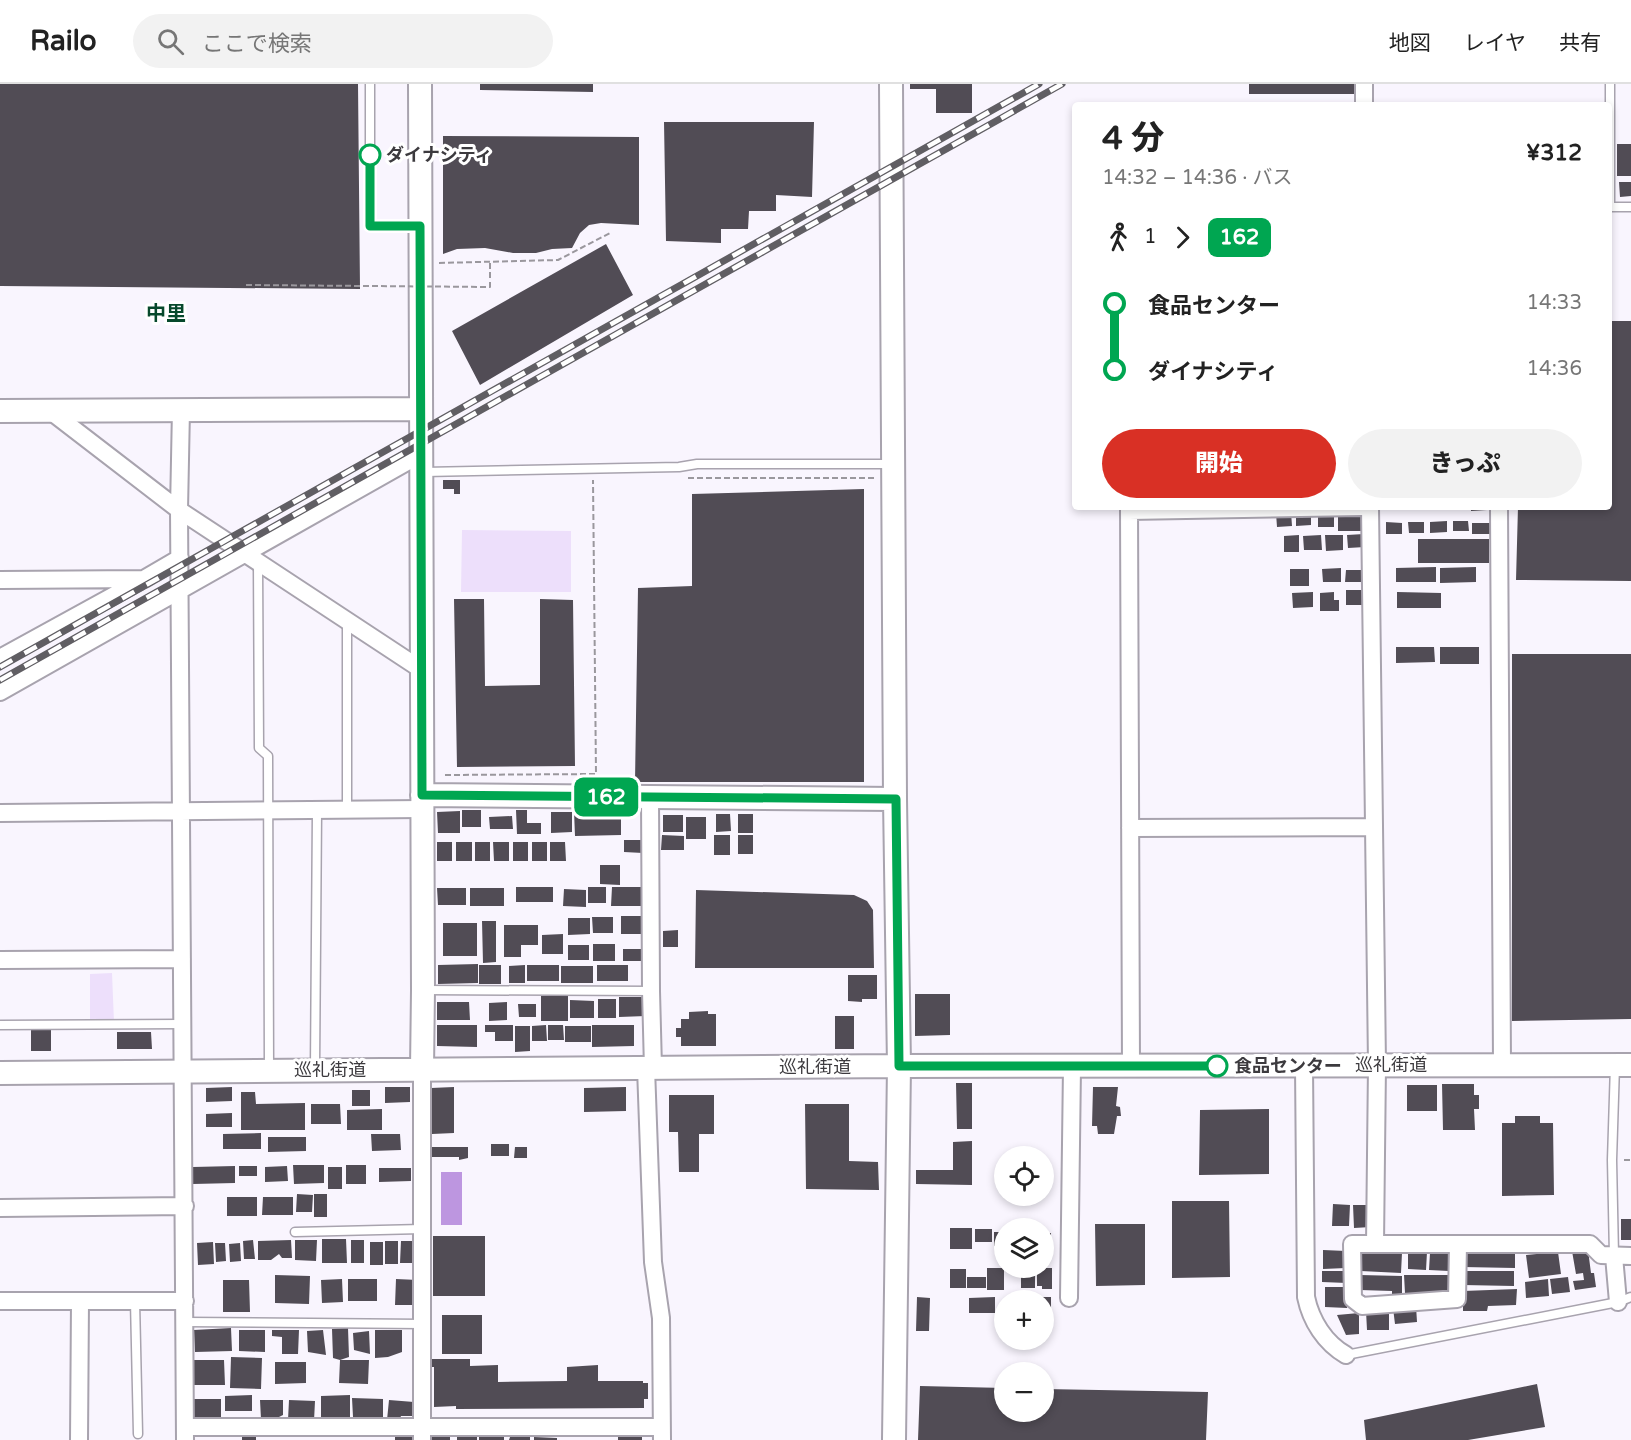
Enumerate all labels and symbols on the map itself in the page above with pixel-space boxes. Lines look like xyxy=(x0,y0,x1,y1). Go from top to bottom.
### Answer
marker: ダイナシティ xyxy=(359,144,381,166)
place label: ダイナシティ xyxy=(386,144,493,166)
district label: 中里 xyxy=(146,302,186,326)
line badge: 162 xyxy=(572,778,640,816)
street label: 巡礼街道 xyxy=(1355,1054,1427,1076)
marker: 食品センター xyxy=(1206,1055,1228,1077)
place label: 食品センター xyxy=(1234,1055,1342,1077)
street label: 巡礼街道 xyxy=(779,1056,851,1078)
street label: 巡礼街道 xyxy=(294,1059,366,1081)

